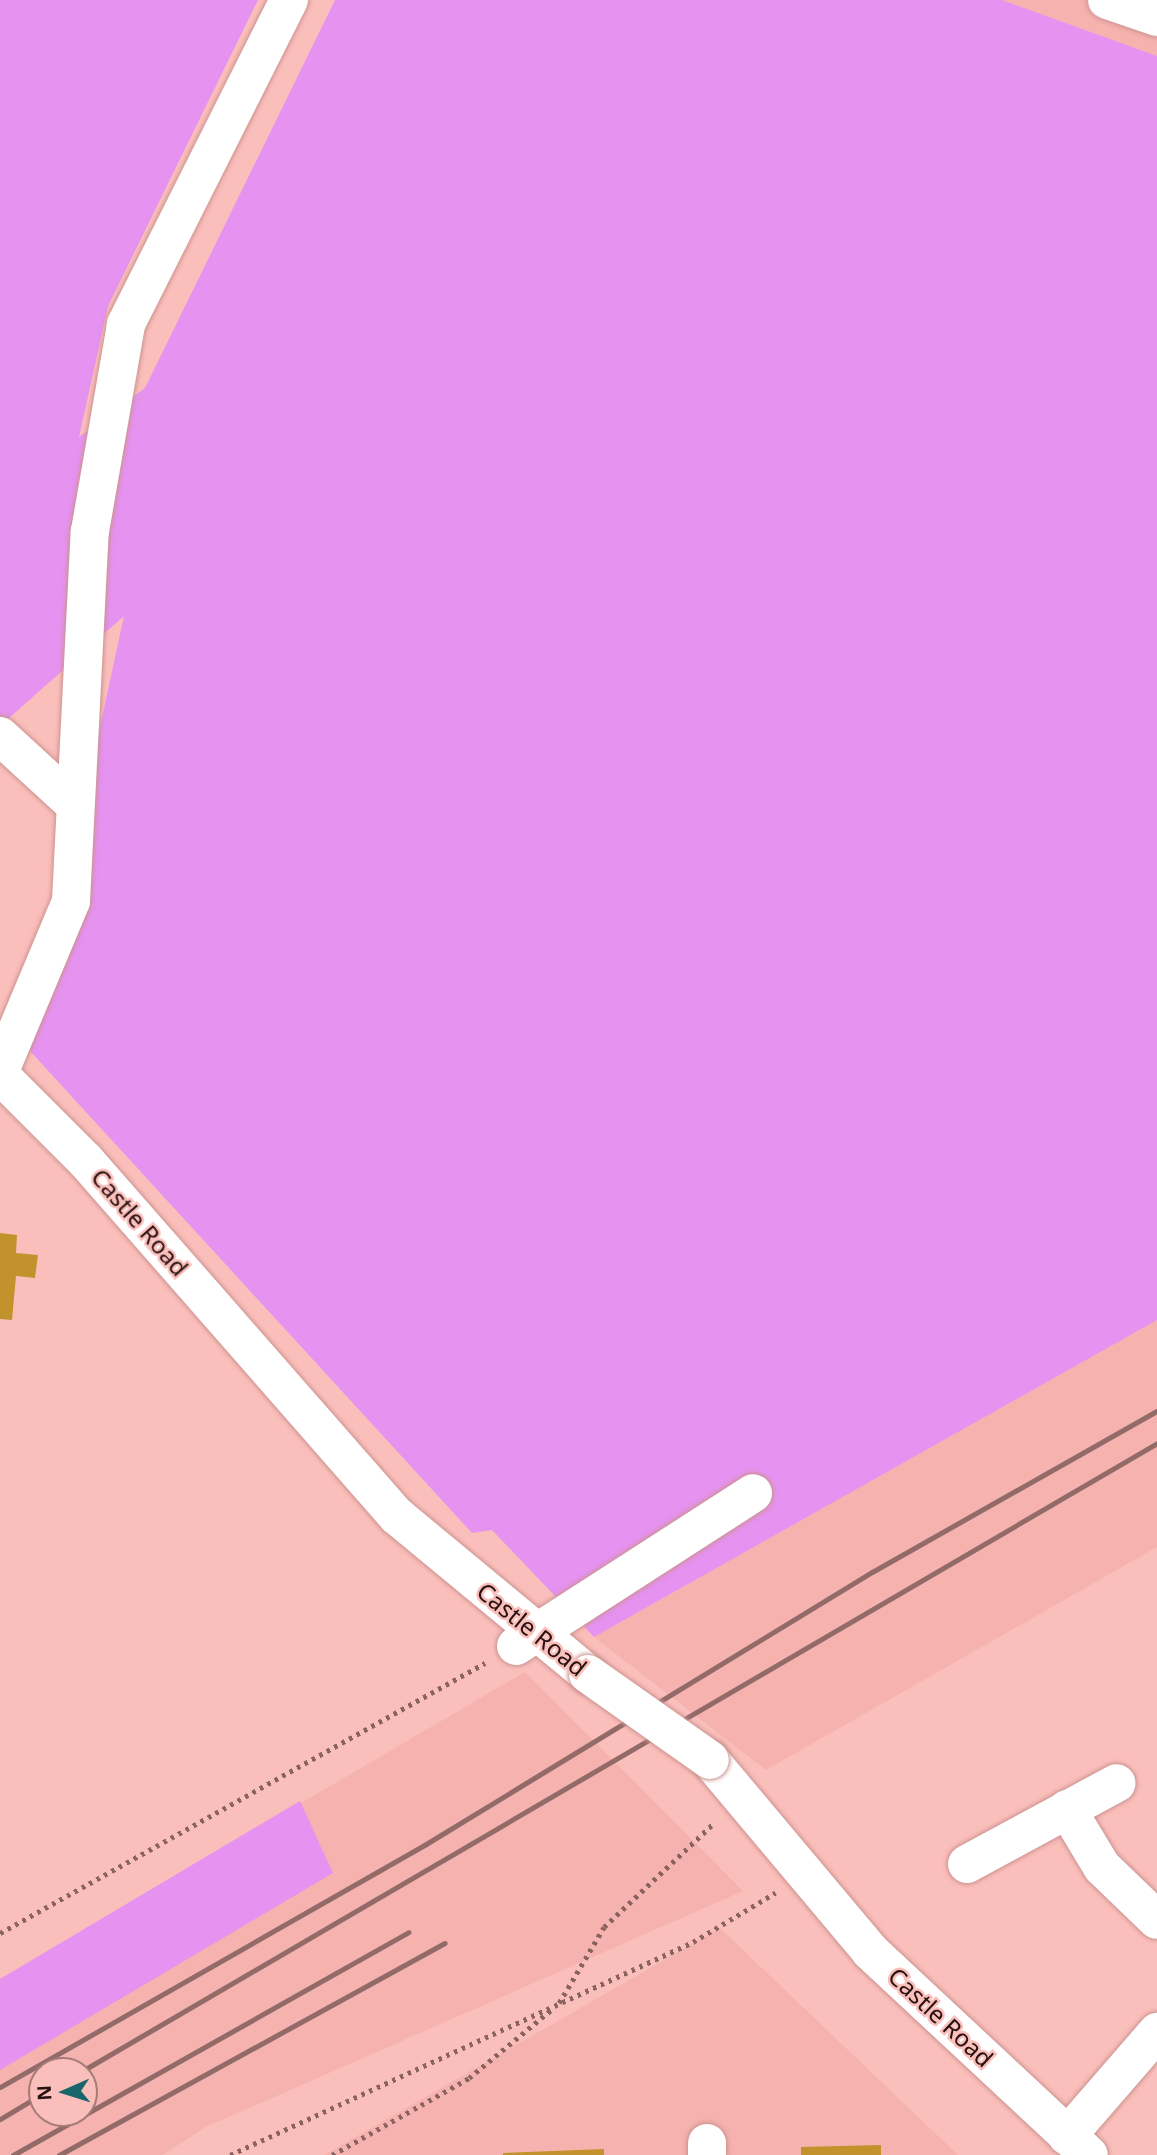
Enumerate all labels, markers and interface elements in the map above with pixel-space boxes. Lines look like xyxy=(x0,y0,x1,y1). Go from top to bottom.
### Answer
street label: Castle Road xyxy=(86,1163,194,1281)
street label: Castle Road xyxy=(471,1576,593,1682)
street label: Castle Road xyxy=(883,1961,999,2073)
north arrow xyxy=(28,2057,98,2127)
text: N xyxy=(31,2085,57,2101)

